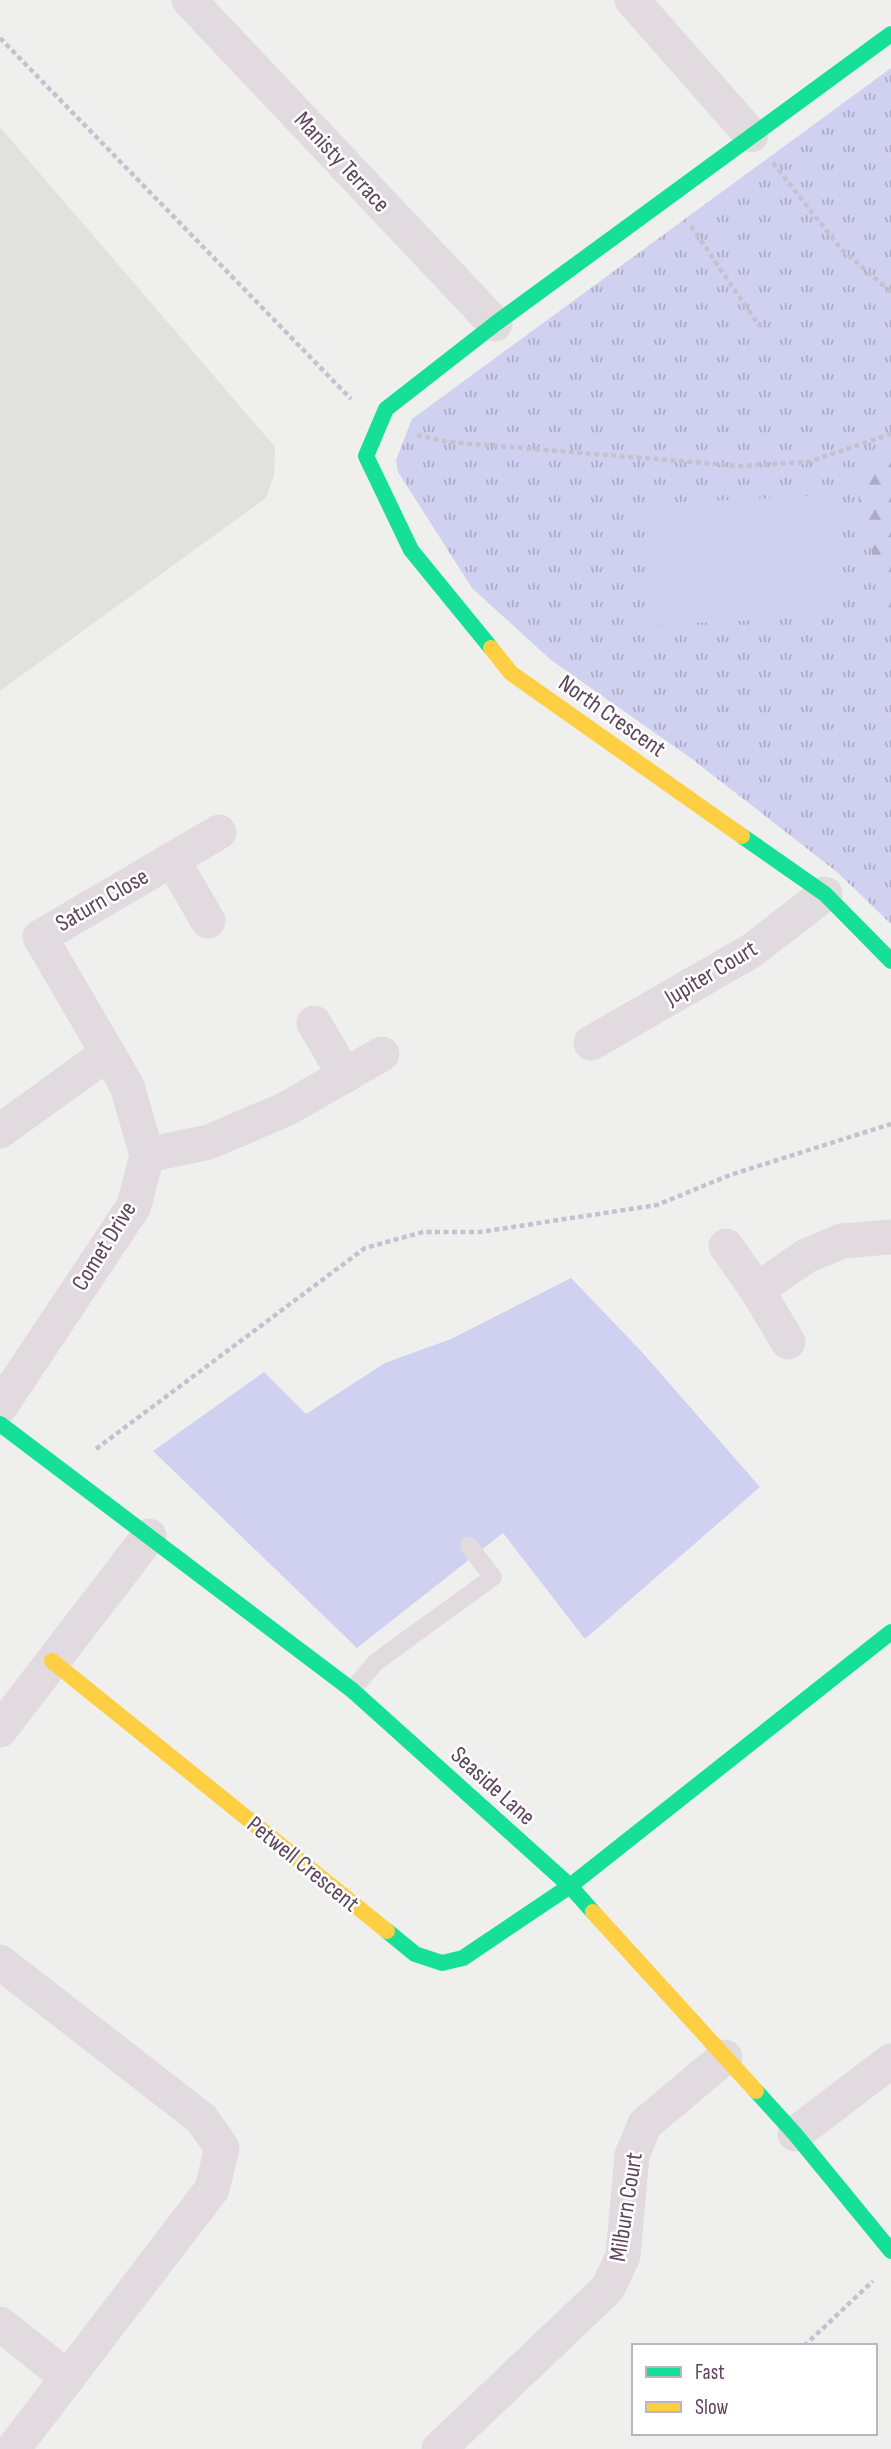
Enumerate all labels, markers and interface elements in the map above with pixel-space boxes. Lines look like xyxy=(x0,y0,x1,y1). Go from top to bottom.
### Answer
street label: Manisty Terrace xyxy=(288,106,396,218)
street label: North Crescent xyxy=(553,669,671,763)
street label: Saturn Close xyxy=(51,862,153,938)
street label: Jupiter Court xyxy=(659,934,763,1012)
street label: Comet Drive xyxy=(65,1196,143,1296)
street label: Seaside Lane xyxy=(445,1741,541,1831)
street label: Petwell Crescent xyxy=(241,1810,365,1918)
street label: Milburn Court xyxy=(603,2150,649,2264)
legend xyxy=(632,2344,877,2435)
text: Fast xyxy=(695,2360,725,2385)
text: Slow xyxy=(695,2395,729,2420)

